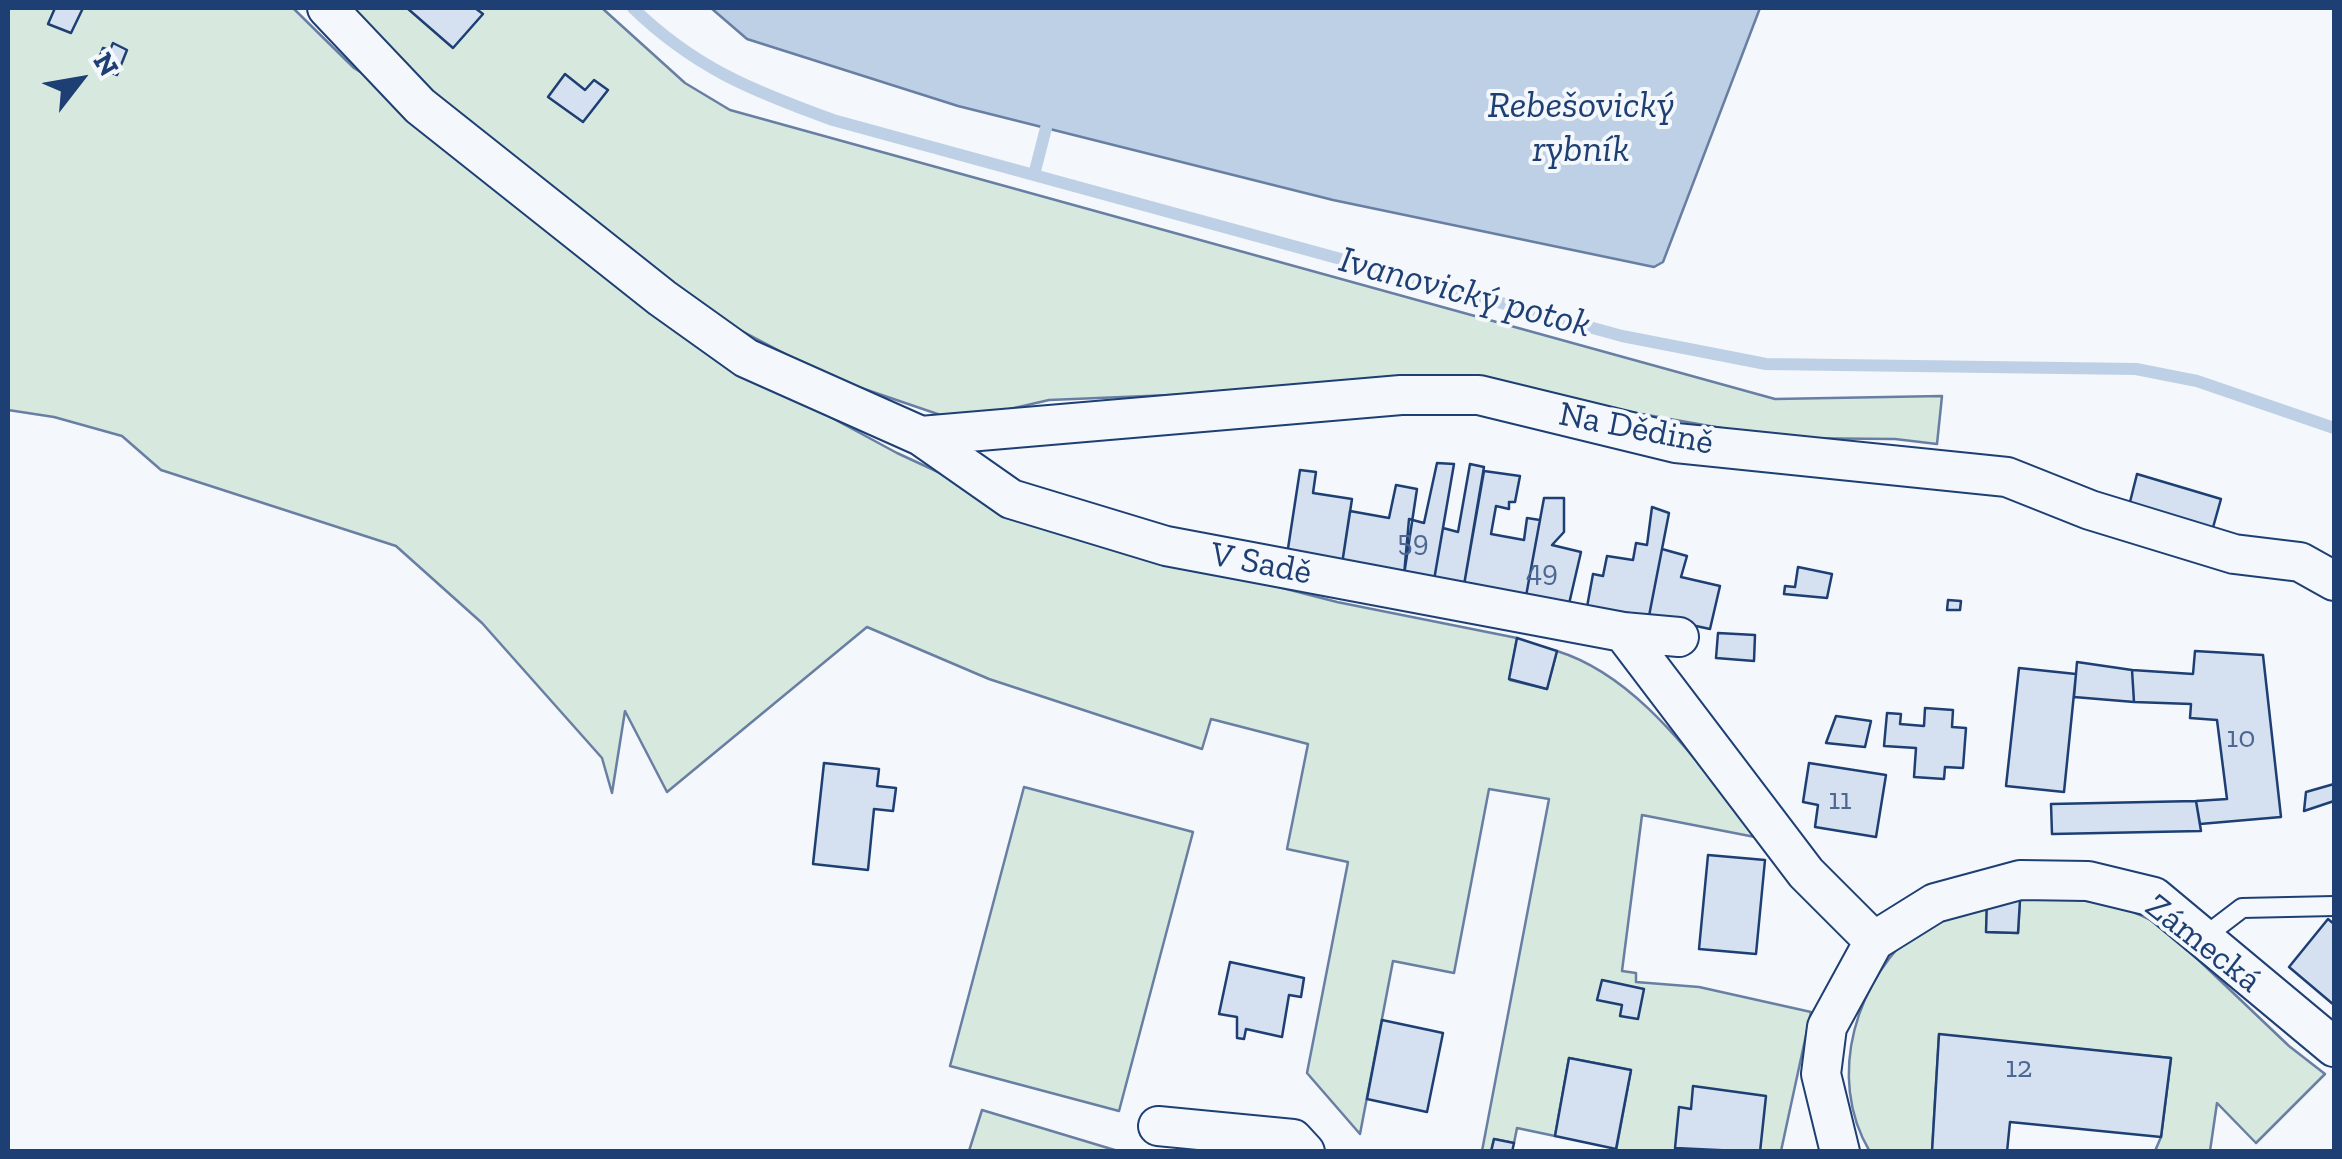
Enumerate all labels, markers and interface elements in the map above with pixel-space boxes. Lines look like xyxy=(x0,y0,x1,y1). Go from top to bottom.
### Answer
north arrow xyxy=(30,30,130,130)
text: N xyxy=(87,47,126,82)
water label: Rebešovický rybník xyxy=(1487,83,1675,172)
water label: Ivanovický potok xyxy=(1334,238,1596,348)
street label: Na Dědině xyxy=(1555,393,1717,465)
house number: 59 xyxy=(1397,524,1429,560)
street label: V Sadě xyxy=(1207,534,1315,594)
house number: 49 xyxy=(1526,554,1558,590)
house number: 10 xyxy=(2227,720,2255,756)
house number: 11 xyxy=(1828,782,1852,818)
street label: Zámecká xyxy=(2137,886,2269,1002)
house number: 12 xyxy=(2006,1050,2032,1086)

